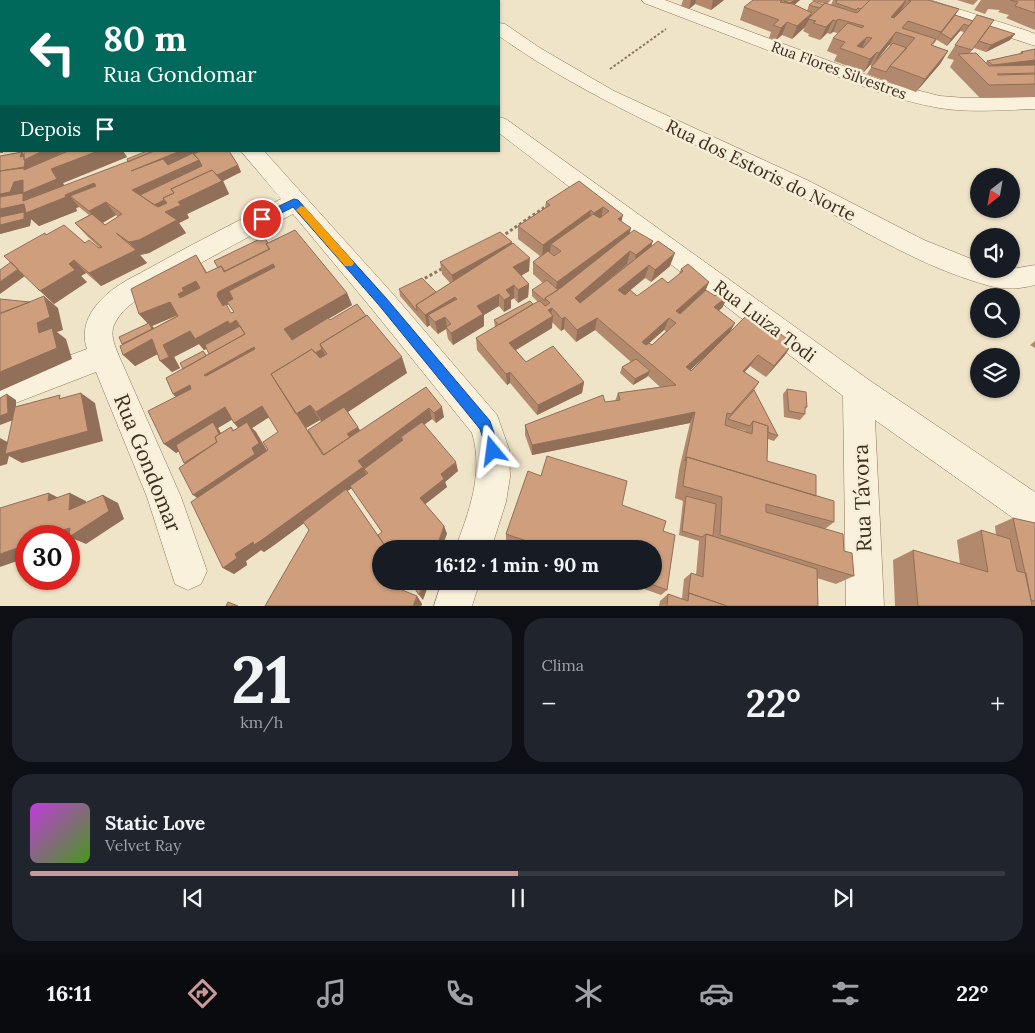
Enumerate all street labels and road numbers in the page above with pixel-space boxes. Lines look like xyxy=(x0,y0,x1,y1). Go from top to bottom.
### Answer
street label: Rua Flores Silvestres xyxy=(769,37,910,103)
street label: Rua dos Estoris do Norte xyxy=(662,114,860,226)
street label: Rua Luiza Todi xyxy=(709,275,821,367)
street label: Rua Gondomar xyxy=(108,390,188,536)
street label: Rua Távora xyxy=(847,443,877,553)

